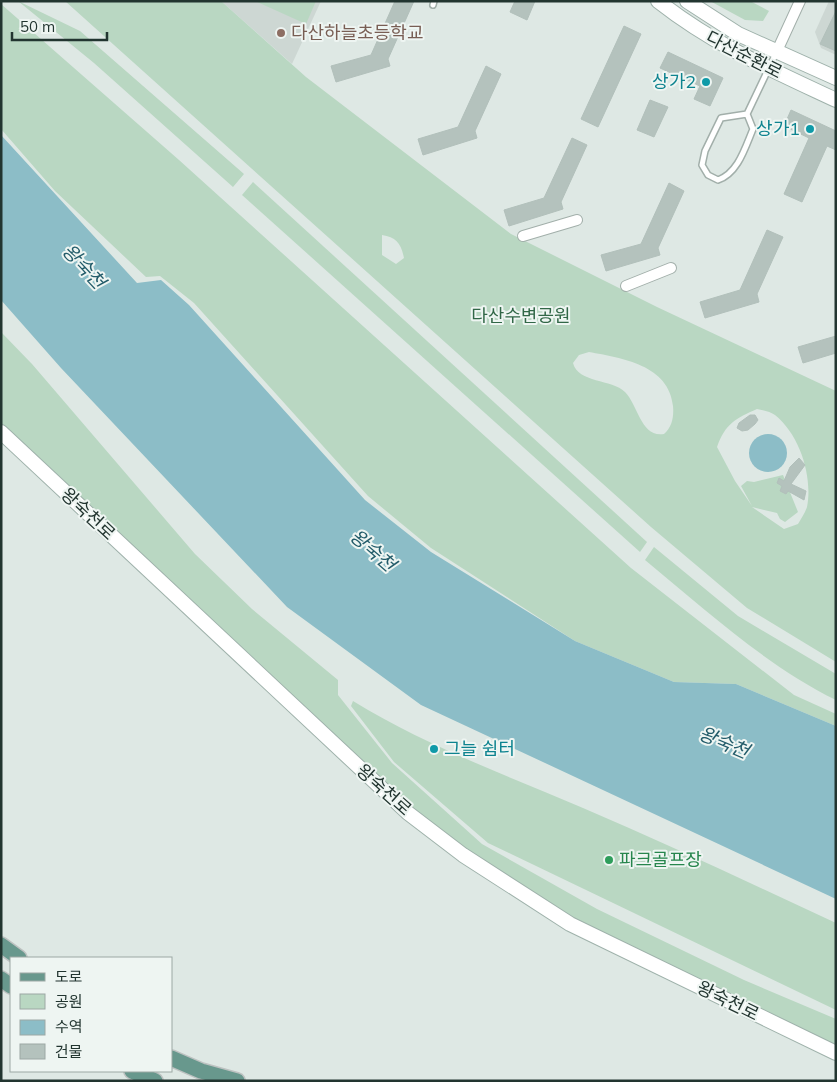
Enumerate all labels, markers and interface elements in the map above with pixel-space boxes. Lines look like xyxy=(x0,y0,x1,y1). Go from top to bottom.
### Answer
scale bar xyxy=(12,10,108,42)
text: 50 m xyxy=(20,17,55,36)
place label: 다산하늘초등학교 xyxy=(291,21,423,44)
street label: 다산순환로 xyxy=(702,26,786,84)
marker: 다산하늘초등학교 xyxy=(275,27,287,39)
place label: 상가2 xyxy=(652,70,696,93)
marker: 상가2 xyxy=(700,76,712,88)
place label: 상가1 xyxy=(756,117,800,140)
marker: 상가1 xyxy=(804,123,816,135)
water label: 왕숙천 xyxy=(57,239,112,294)
park label: 다산수변공원 xyxy=(471,304,571,327)
street label: 왕숙천로 xyxy=(56,483,120,545)
water label: 왕숙천 xyxy=(345,524,402,577)
water label: 왕숙천 xyxy=(695,721,754,764)
place label: 그늘 쉼터 xyxy=(444,737,515,760)
marker: 그늘 쉼터 xyxy=(428,743,440,755)
street label: 왕숙천로 xyxy=(352,759,417,820)
place label: 파크골프장 xyxy=(619,848,702,871)
marker: 파크골프장 xyxy=(603,854,615,866)
legend xyxy=(10,957,172,1072)
text: 도로 xyxy=(55,967,83,986)
street label: 왕숙천로 xyxy=(693,976,763,1025)
text: 공원 xyxy=(55,992,83,1011)
text: 수역 xyxy=(55,1017,83,1036)
text: 건물 xyxy=(55,1042,83,1061)

